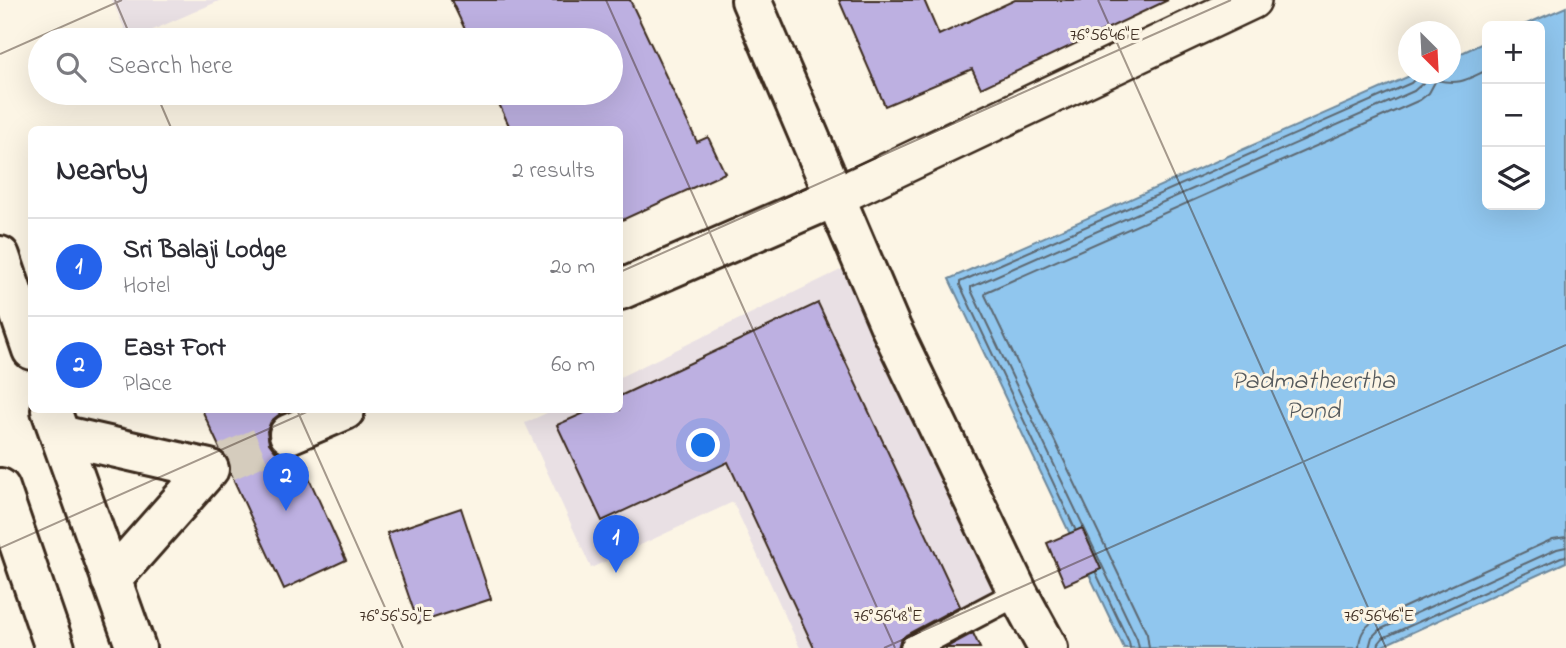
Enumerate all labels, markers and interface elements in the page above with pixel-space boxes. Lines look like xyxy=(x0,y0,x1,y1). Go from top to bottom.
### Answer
north arrow xyxy=(1398,21,1461,84)
map controls xyxy=(1482,21,1545,210)
button: + xyxy=(1482,21,1545,84)
text: 76°56'46"E xyxy=(1070,23,1140,49)
search box xyxy=(28,28,623,105)
icon: search xyxy=(52,48,90,86)
text: Search here xyxy=(108,48,233,86)
button: − xyxy=(1482,84,1545,147)
button: layers xyxy=(1482,147,1545,210)
text: Nearby xyxy=(56,150,148,194)
text: 2 results xyxy=(512,155,595,188)
text: Sri Balaji Lodge xyxy=(123,232,286,270)
text: 1 xyxy=(75,251,83,284)
text: 20 m xyxy=(550,251,595,284)
text: Hotel xyxy=(123,270,170,303)
text: East Fort xyxy=(123,330,226,368)
text: 2 xyxy=(73,349,85,382)
text: 60 m xyxy=(551,349,595,382)
water label: Padmatheertha Pond xyxy=(1231,363,1396,431)
text: Place xyxy=(123,368,172,401)
your location xyxy=(686,428,720,462)
pin: 2 xyxy=(263,453,309,511)
pin: 1 xyxy=(593,515,639,573)
text: 76°56'50"E xyxy=(359,604,433,630)
text: 76°56'48"E xyxy=(853,604,923,630)
text: 76°56'46"E xyxy=(1344,604,1414,630)

